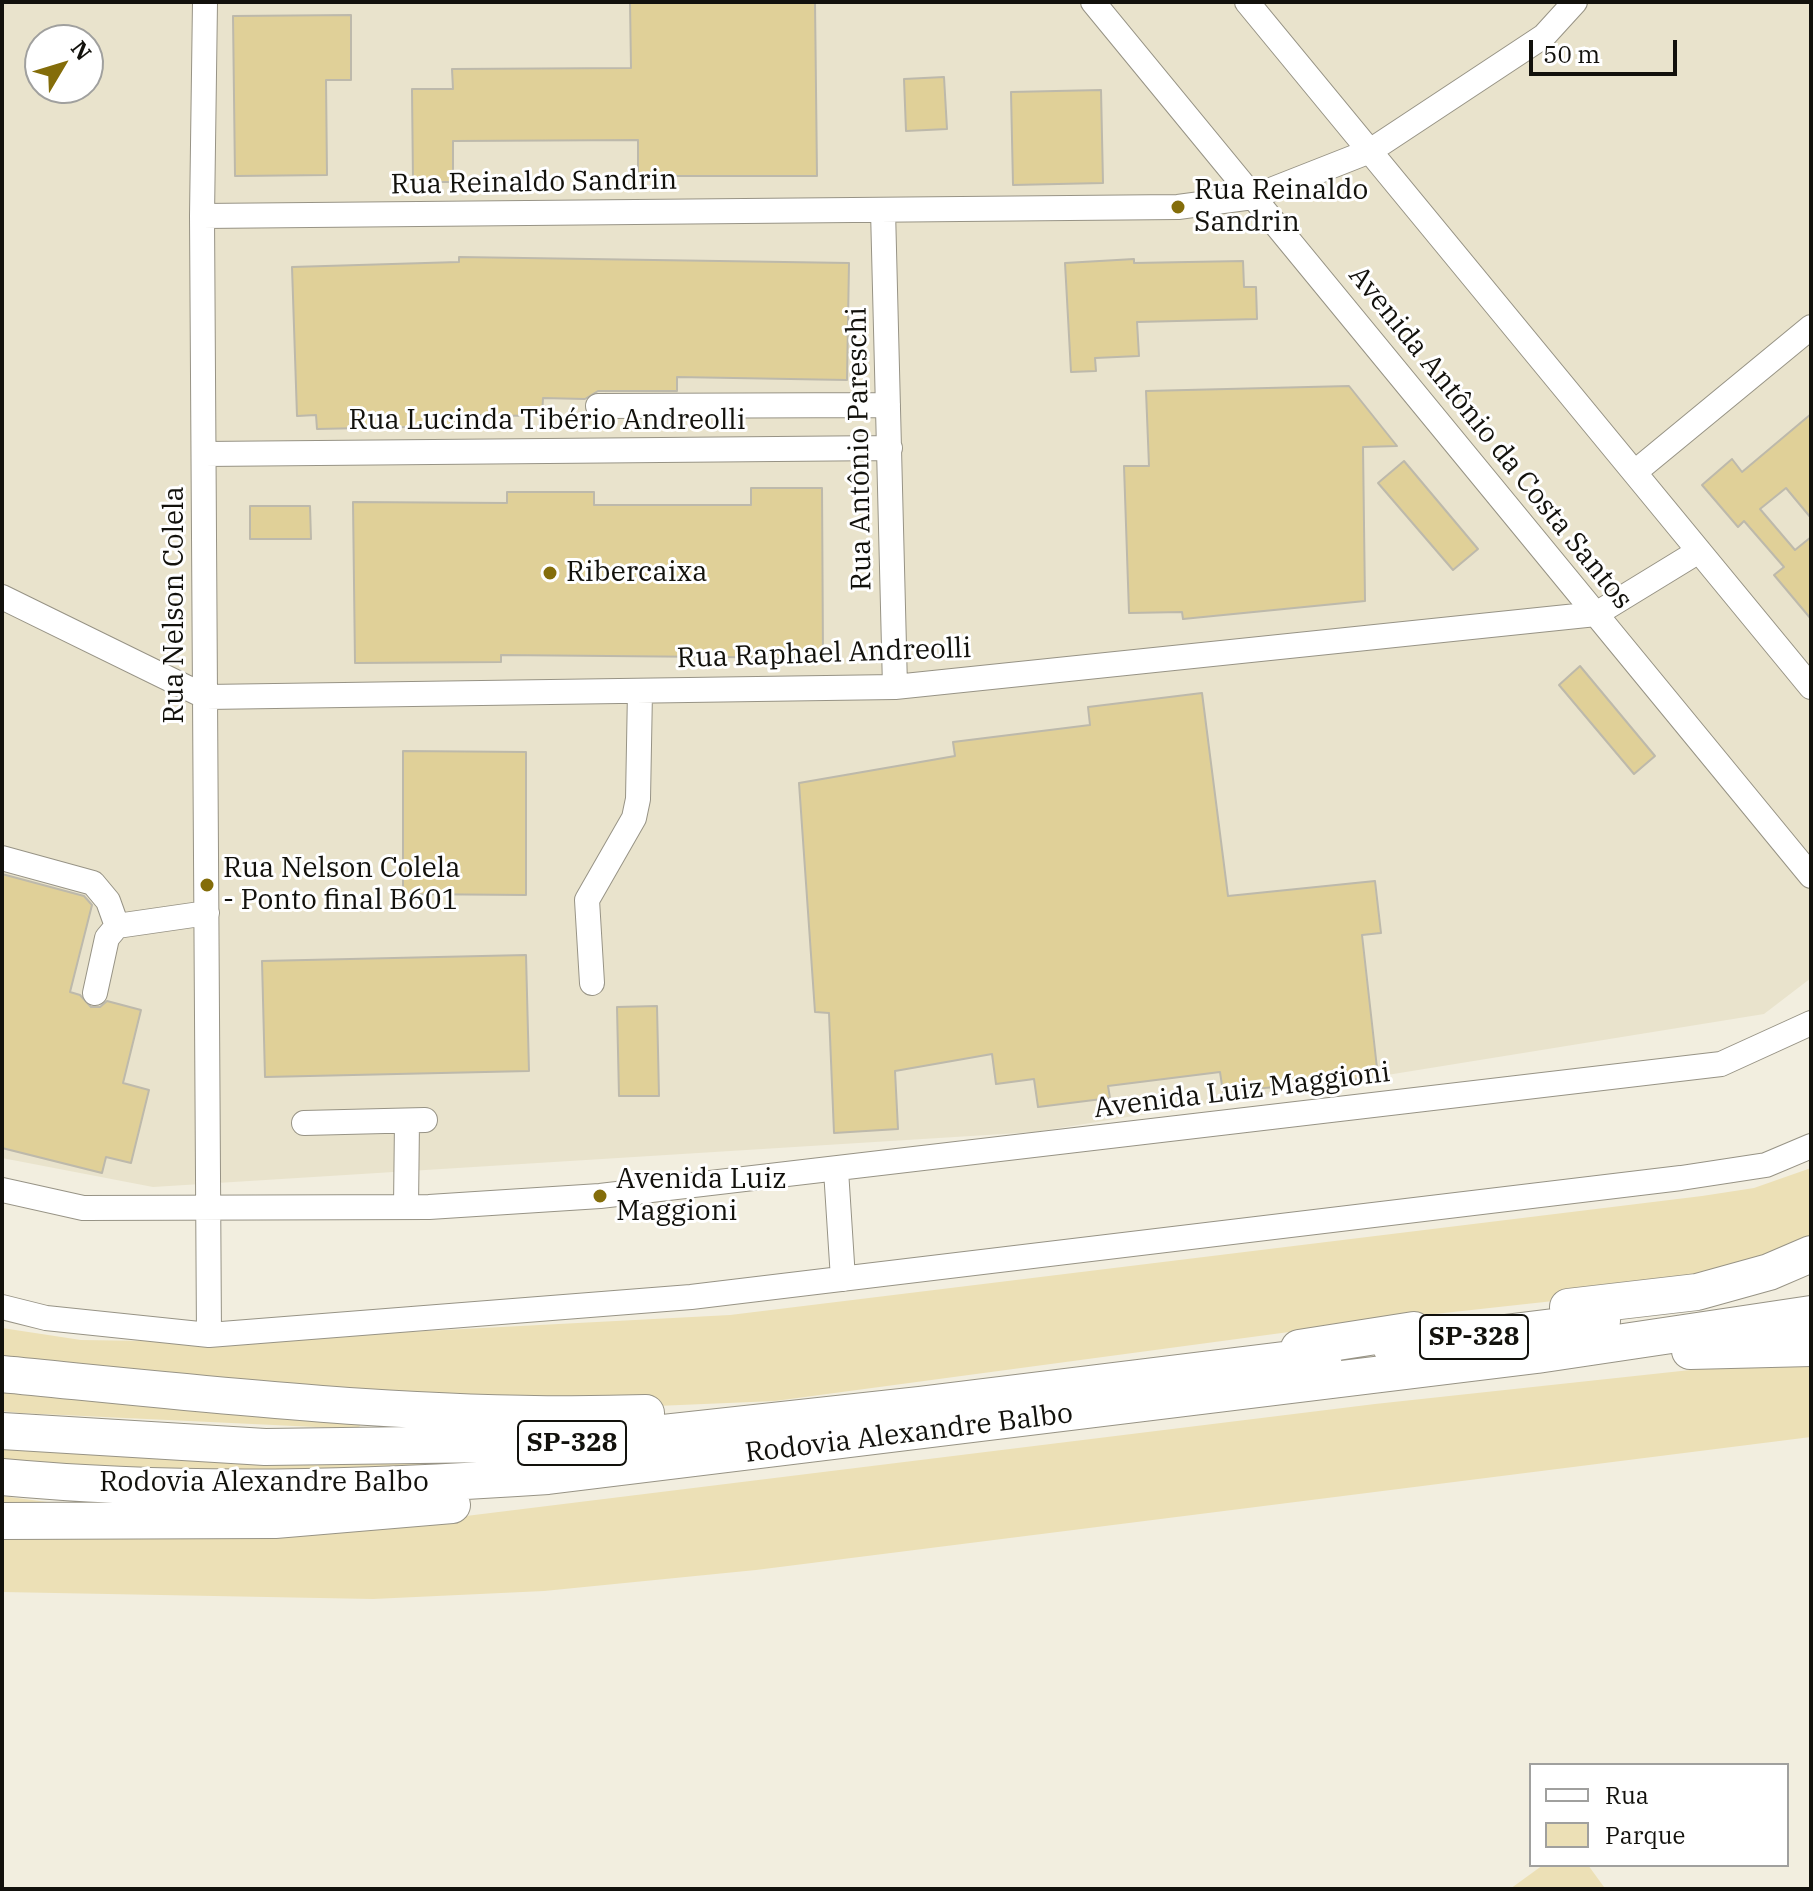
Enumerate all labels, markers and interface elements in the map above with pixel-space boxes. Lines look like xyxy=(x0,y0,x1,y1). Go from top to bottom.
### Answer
north arrow xyxy=(24,24,104,104)
scale bar xyxy=(1533,24,1681,74)
text: N xyxy=(65,34,99,66)
text: 50 m xyxy=(1543,38,1600,70)
street label: Rua Reinaldo Sandrin xyxy=(390,164,678,202)
place label: Rua Reinaldo Sandrin xyxy=(1194,174,1368,240)
marker: Rua Reinaldo Sandrin xyxy=(1169,198,1187,216)
street label: Avenida Antônio da Costa Santos xyxy=(1341,260,1639,616)
street label: Rua Antônio Pareschi xyxy=(841,307,879,591)
street label: Rua Lucinda Tibério Andreolli xyxy=(348,404,746,438)
street label: Rua Nelson Colela xyxy=(158,486,192,724)
place label: Ribercaixa xyxy=(566,556,708,590)
marker: Ribercaixa xyxy=(541,564,559,582)
street label: Rua Raphael Andreolli xyxy=(676,632,972,676)
place label: Rua Nelson Colela - Ponto final B601 xyxy=(223,852,460,918)
marker: Rua Nelson Colela - Ponto final B601 xyxy=(198,876,216,894)
street label: Avenida Luiz Maggioni xyxy=(1092,1056,1392,1126)
place label: Avenida Luiz Maggioni xyxy=(616,1163,786,1229)
marker: Avenida Luiz Maggioni xyxy=(591,1187,609,1205)
road number: SP-328 xyxy=(1420,1315,1528,1359)
street label: Rodovia Alexandre Balbo xyxy=(743,1397,1075,1471)
road number: SP-328 xyxy=(518,1421,626,1465)
street label: Rodovia Alexandre Balbo xyxy=(99,1466,429,1500)
legend xyxy=(1529,1763,1789,1867)
text: Rua xyxy=(1605,1779,1649,1811)
text: Parque xyxy=(1605,1819,1685,1851)

